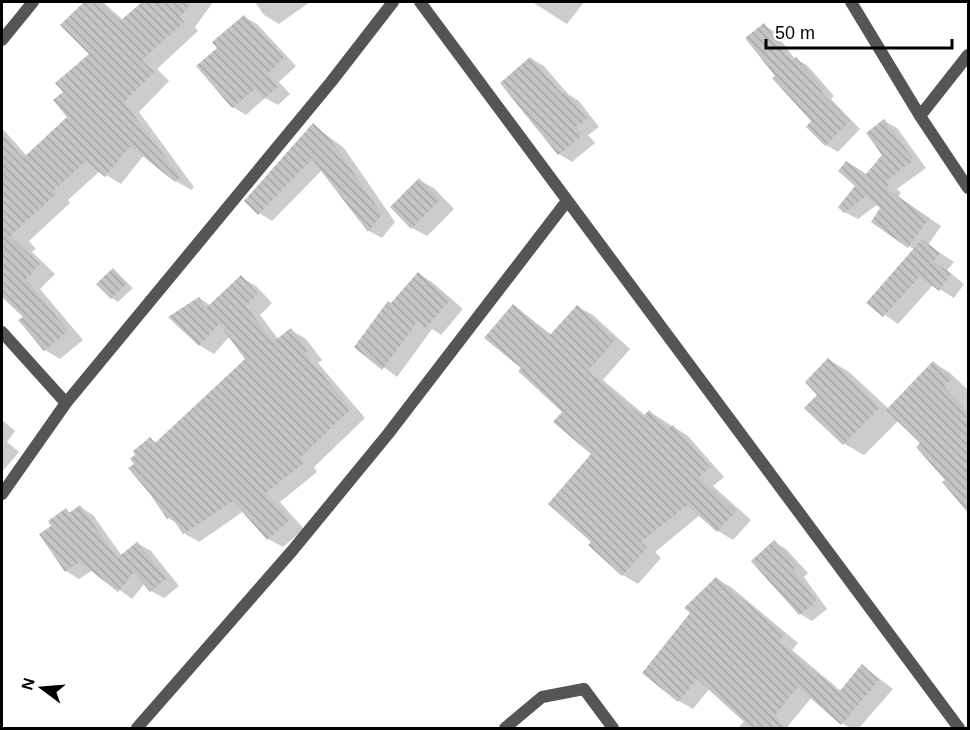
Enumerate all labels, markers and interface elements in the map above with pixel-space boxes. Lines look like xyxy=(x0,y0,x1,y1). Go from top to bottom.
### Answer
scale bar xyxy=(766,12,952,50)
text: 50 m xyxy=(775,23,815,43)
north arrow xyxy=(12,658,72,718)
text: N xyxy=(18,676,38,692)

